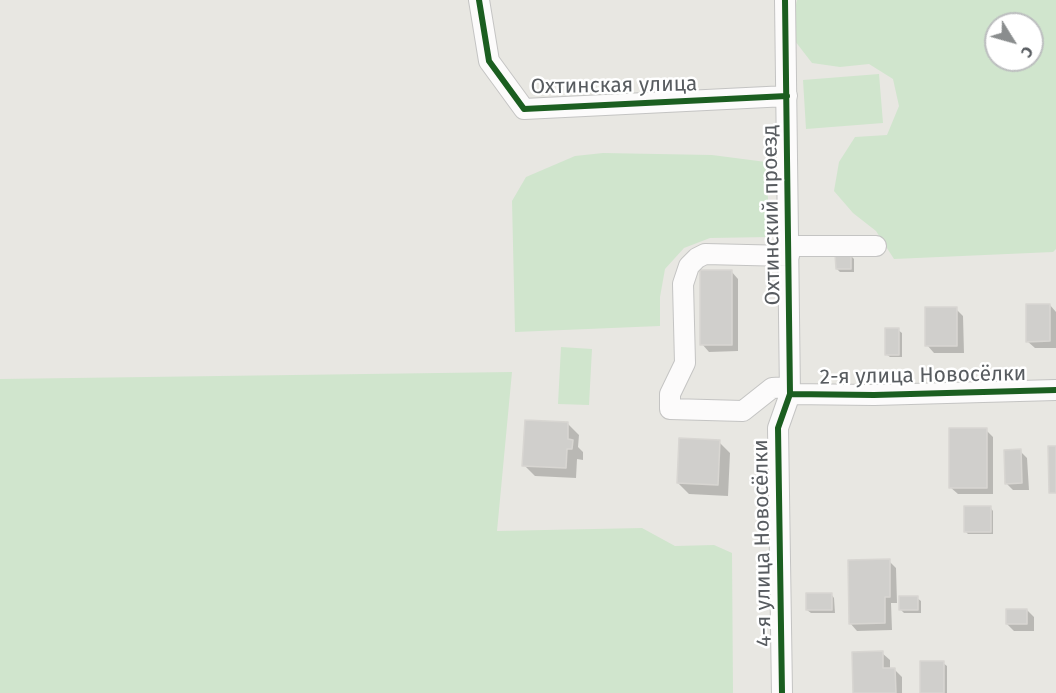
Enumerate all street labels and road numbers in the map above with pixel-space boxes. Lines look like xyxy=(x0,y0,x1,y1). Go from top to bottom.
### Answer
street label: Охтинская улица xyxy=(530,72,698,100)
street label: Охтинский проезд xyxy=(758,124,786,306)
street label: 2-я улица Новосёлки xyxy=(819,362,1027,390)
street label: 4-я улица Новосёлки xyxy=(749,439,777,647)

